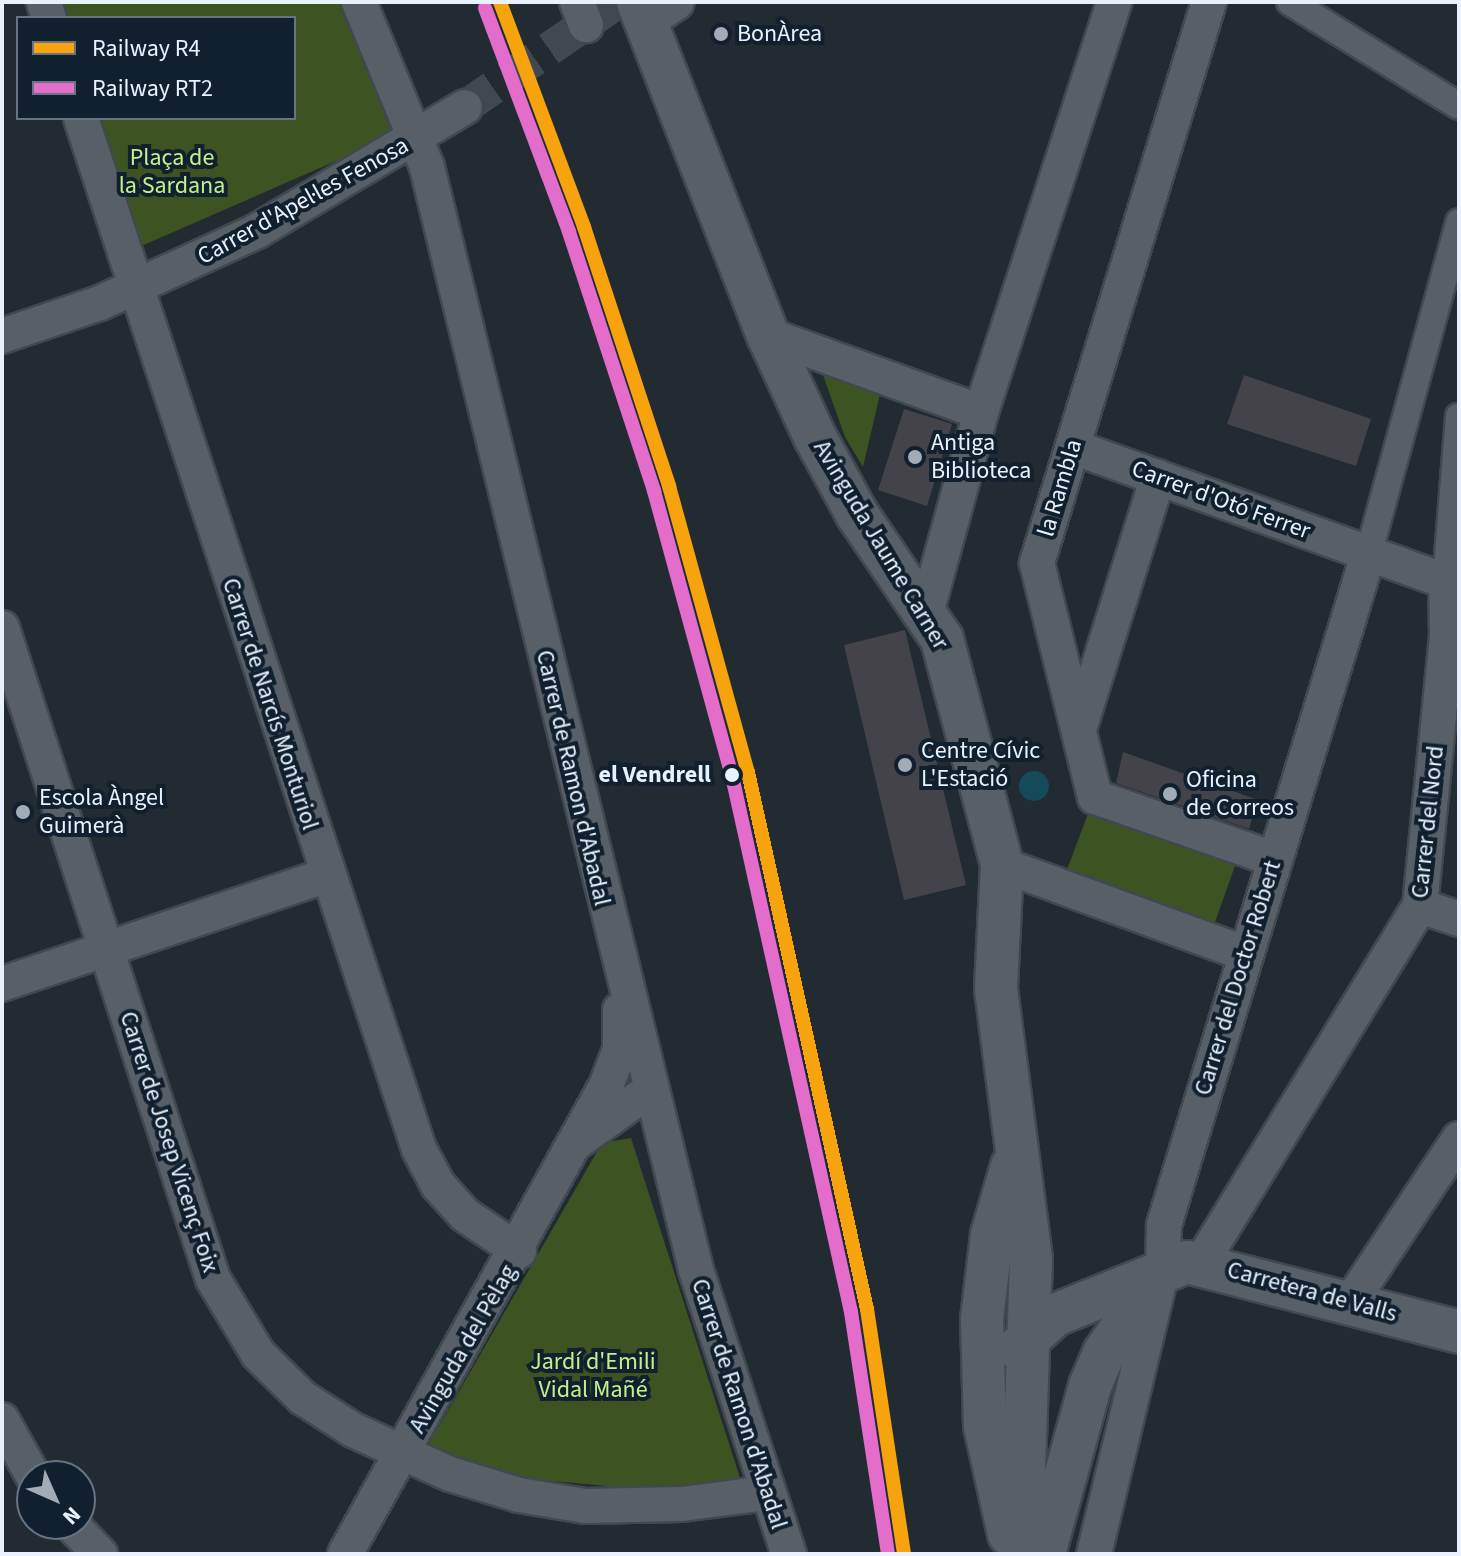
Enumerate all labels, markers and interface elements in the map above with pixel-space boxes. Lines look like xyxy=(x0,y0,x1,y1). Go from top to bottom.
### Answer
legend xyxy=(16,16,296,120)
place label: BonÀrea xyxy=(737,20,822,48)
marker: BonÀrea xyxy=(712,25,730,43)
text: Railway R4 xyxy=(92,31,200,66)
text: Railway RT2 xyxy=(92,71,213,106)
street label: Carrer d'Apel·les Fenosa xyxy=(192,131,414,271)
park label: Plaça de la Sardana xyxy=(119,144,225,200)
place label: Antiga Biblioteca xyxy=(931,429,1031,485)
street label: Avinguda Jaume Carner xyxy=(807,435,955,655)
street label: la Rambla xyxy=(1032,436,1088,540)
marker: Antiga Biblioteca xyxy=(906,448,924,466)
street label: Carrer d'Otó Ferrer xyxy=(1128,454,1314,546)
street label: Carrer de Narcís Monturiol xyxy=(216,575,324,833)
street label: Carrer de Ramon d'Abadal xyxy=(530,647,616,909)
place label: Centre Cívic L'Estació xyxy=(921,737,1040,793)
street label: Carrer del Nord xyxy=(1406,744,1450,900)
marker: Centre Cívic L'Estació xyxy=(896,756,914,774)
place label: el Vendrell xyxy=(599,761,711,789)
marker: el Vendrell xyxy=(718,761,746,789)
place label: Oficina de Correos xyxy=(1186,766,1294,822)
place label: Escola Àngel Guimerà xyxy=(39,784,164,840)
marker: Oficina de Correos xyxy=(1161,785,1179,803)
marker: Escola Àngel Guimerà xyxy=(14,803,32,821)
street label: Carrer del Doctor Robert xyxy=(1189,857,1287,1099)
street label: Carrer de Josep Vicenç Foix xyxy=(113,1008,225,1276)
street label: Carretera de Valls xyxy=(1224,1256,1400,1328)
street label: Avinguda del Pèlag xyxy=(403,1260,523,1438)
street label: Carrer de Ramon d'Abadal xyxy=(685,1275,793,1533)
park label: Jardí d'Emili Vidal Mañé xyxy=(530,1348,656,1404)
north arrow xyxy=(16,1460,96,1540)
text: N xyxy=(55,1499,88,1532)

